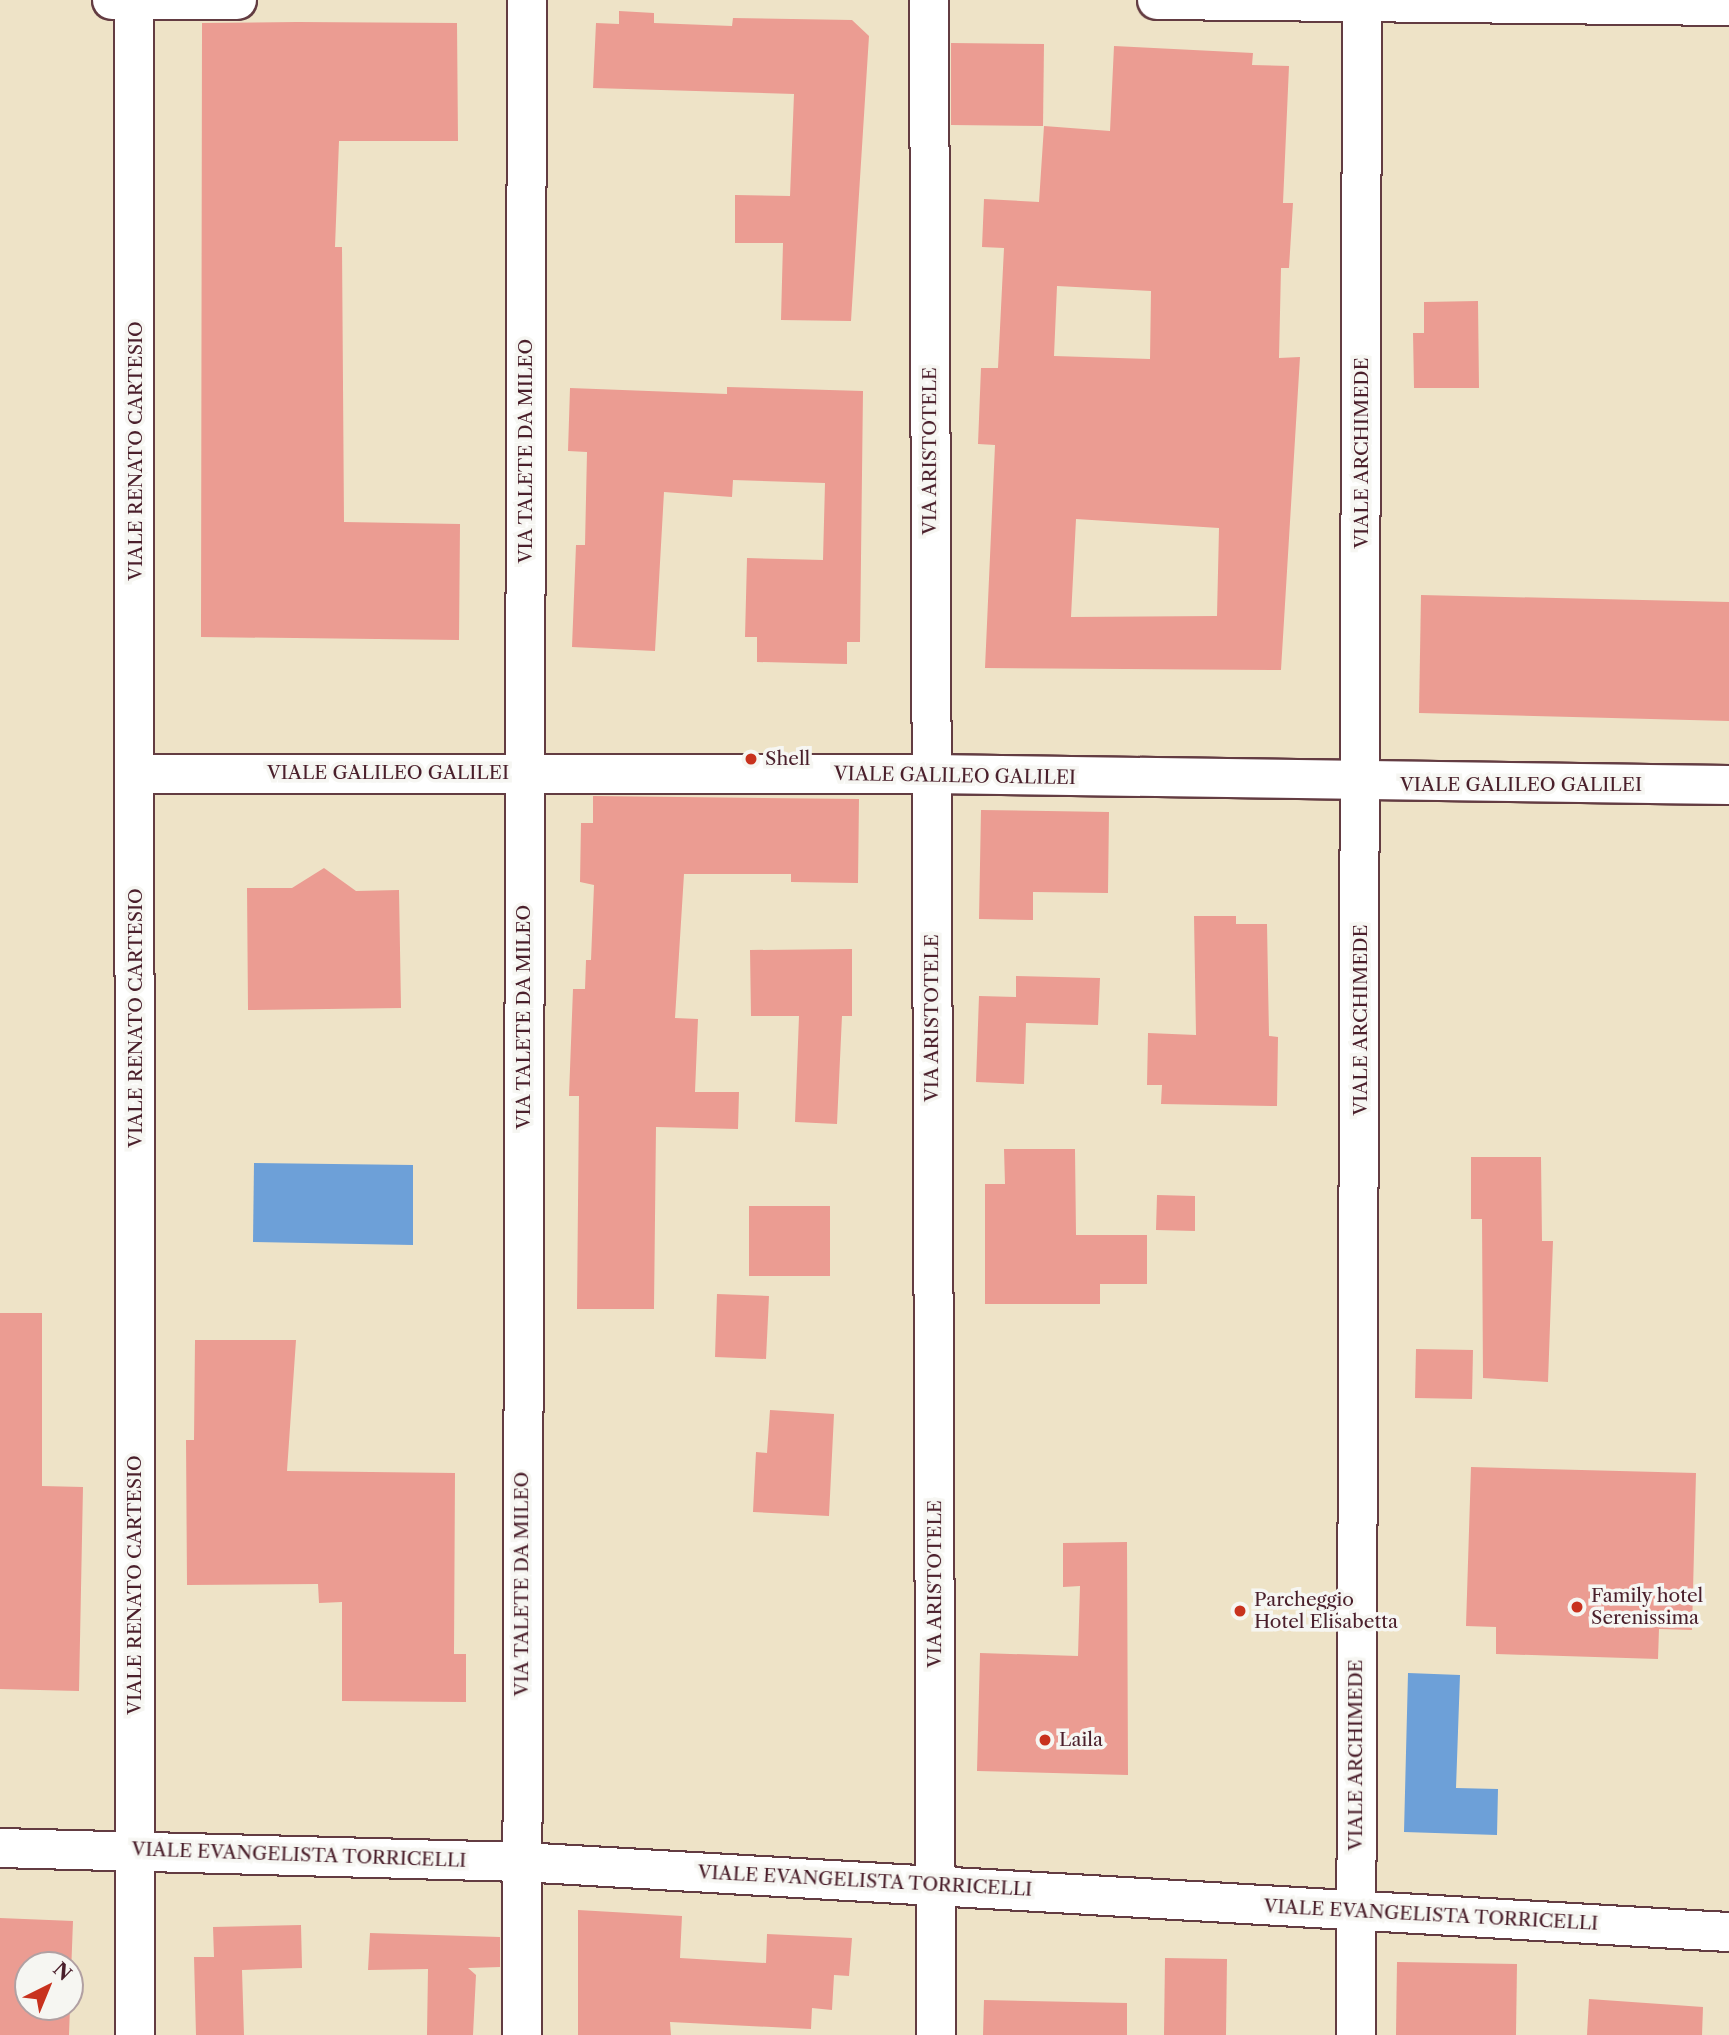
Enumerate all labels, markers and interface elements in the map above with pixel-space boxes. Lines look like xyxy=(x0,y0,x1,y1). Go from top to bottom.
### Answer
street label: VIALE RENATO CARTESIO xyxy=(125,321,147,581)
street label: VIA TALETE DA MILEO xyxy=(515,338,537,564)
street label: VIALE ARCHIMEDE xyxy=(1351,357,1373,549)
street label: VIA ARISTOTELE xyxy=(919,366,941,536)
place label: Shell xyxy=(765,748,810,770)
marker: Shell xyxy=(743,751,759,767)
street label: VIALE GALILEO GALILEI xyxy=(267,762,509,784)
street label: VIALE GALILEO GALILEI xyxy=(834,762,1076,790)
street label: VIALE GALILEO GALILEI xyxy=(1400,774,1642,796)
street label: VIALE RENATO CARTESIO xyxy=(125,888,147,1148)
street label: VIA TALETE DA MILEO xyxy=(513,904,535,1130)
street label: VIALE ARCHIMEDE xyxy=(1350,924,1372,1116)
street label: VIA ARISTOTELE xyxy=(921,933,943,1103)
street label: VIALE RENATO CARTESIO xyxy=(124,1455,146,1715)
street label: VIA TALETE DA MILEO xyxy=(511,1471,533,1697)
street label: VIA ARISTOTELE xyxy=(924,1499,946,1669)
place label: Family hotel Serenissima xyxy=(1591,1585,1704,1629)
place label: Parcheggio Hotel Elisabetta xyxy=(1254,1589,1398,1633)
marker: Family hotel Serenissima xyxy=(1569,1599,1585,1615)
marker: Parcheggio Hotel Elisabetta xyxy=(1232,1603,1248,1619)
street label: VIALE ARCHIMEDE xyxy=(1345,1659,1367,1851)
place label: Laila xyxy=(1059,1729,1103,1751)
marker: Laila xyxy=(1037,1732,1053,1748)
street label: VIALE EVANGELISTA TORRICELLI xyxy=(131,1838,467,1872)
street label: VIALE EVANGELISTA TORRICELLI xyxy=(697,1861,1033,1901)
street label: VIALE EVANGELISTA TORRICELLI xyxy=(1263,1895,1599,1935)
north arrow xyxy=(14,1951,84,2021)
text: N xyxy=(48,1958,76,1986)

